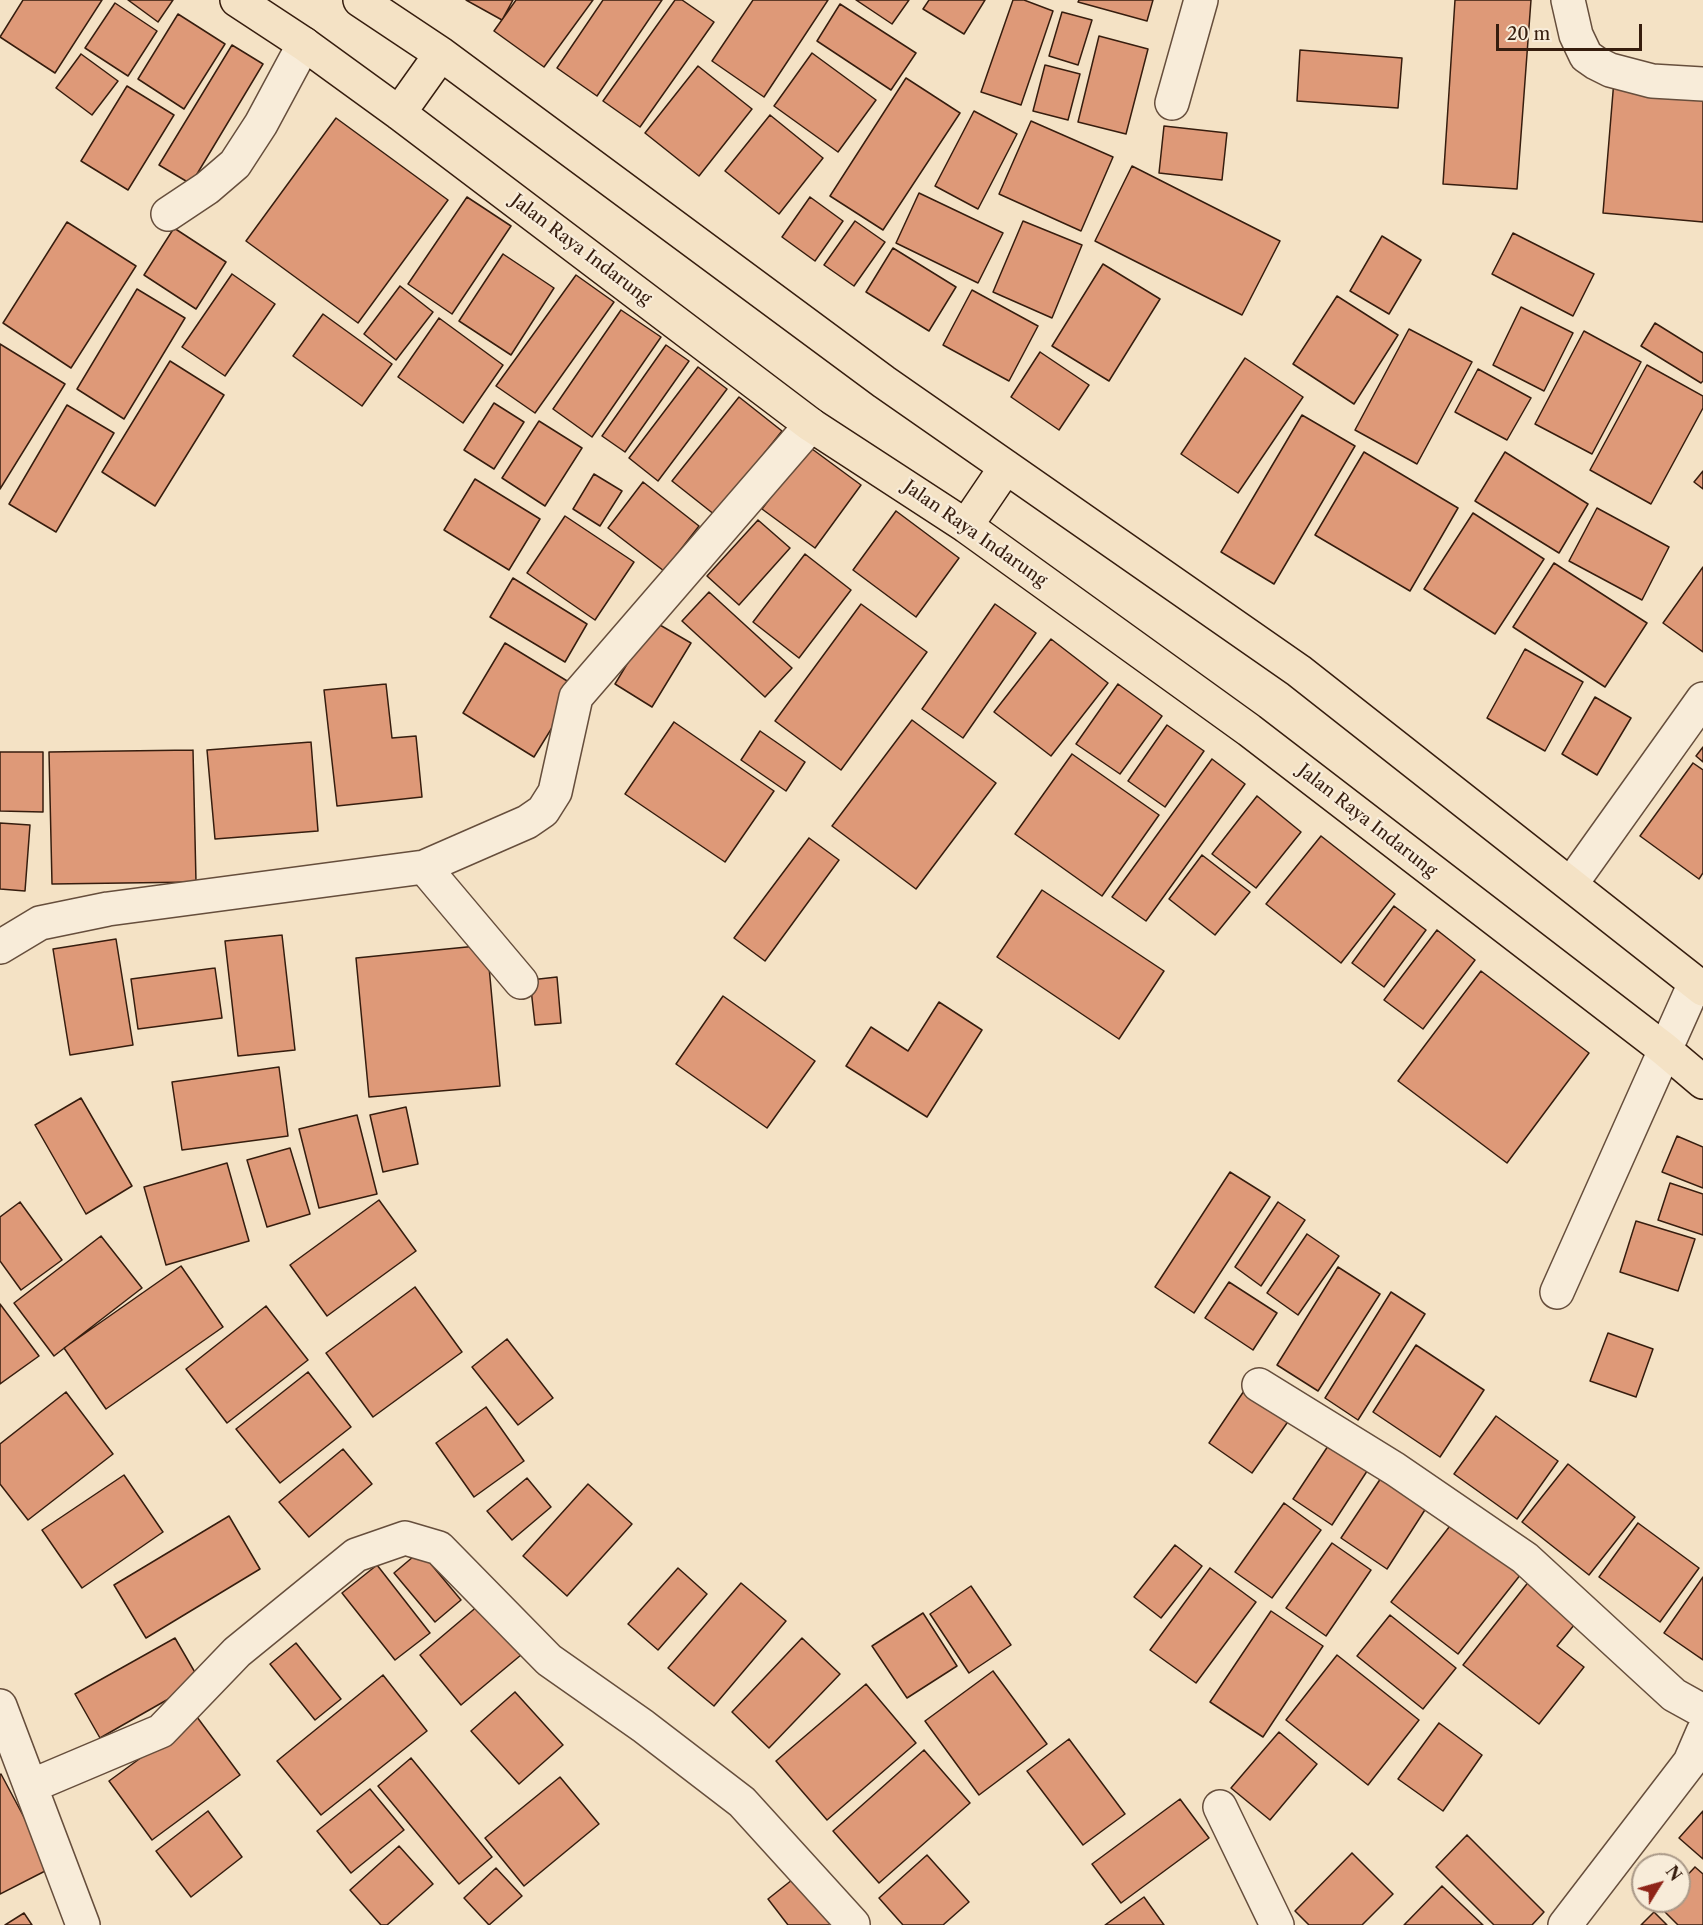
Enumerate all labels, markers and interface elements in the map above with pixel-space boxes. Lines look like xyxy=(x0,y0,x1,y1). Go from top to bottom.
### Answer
scale bar xyxy=(1499,12,1644,50)
text: 20 m xyxy=(1507,23,1550,45)
street label: Jalan Raya Indarung xyxy=(506,190,656,310)
street label: Jalan Raya Indarung xyxy=(899,476,1051,592)
street label: Jalan Raya Indarung xyxy=(1293,760,1441,882)
north arrow xyxy=(1631,1853,1691,1913)
text: N xyxy=(1662,1862,1686,1885)

